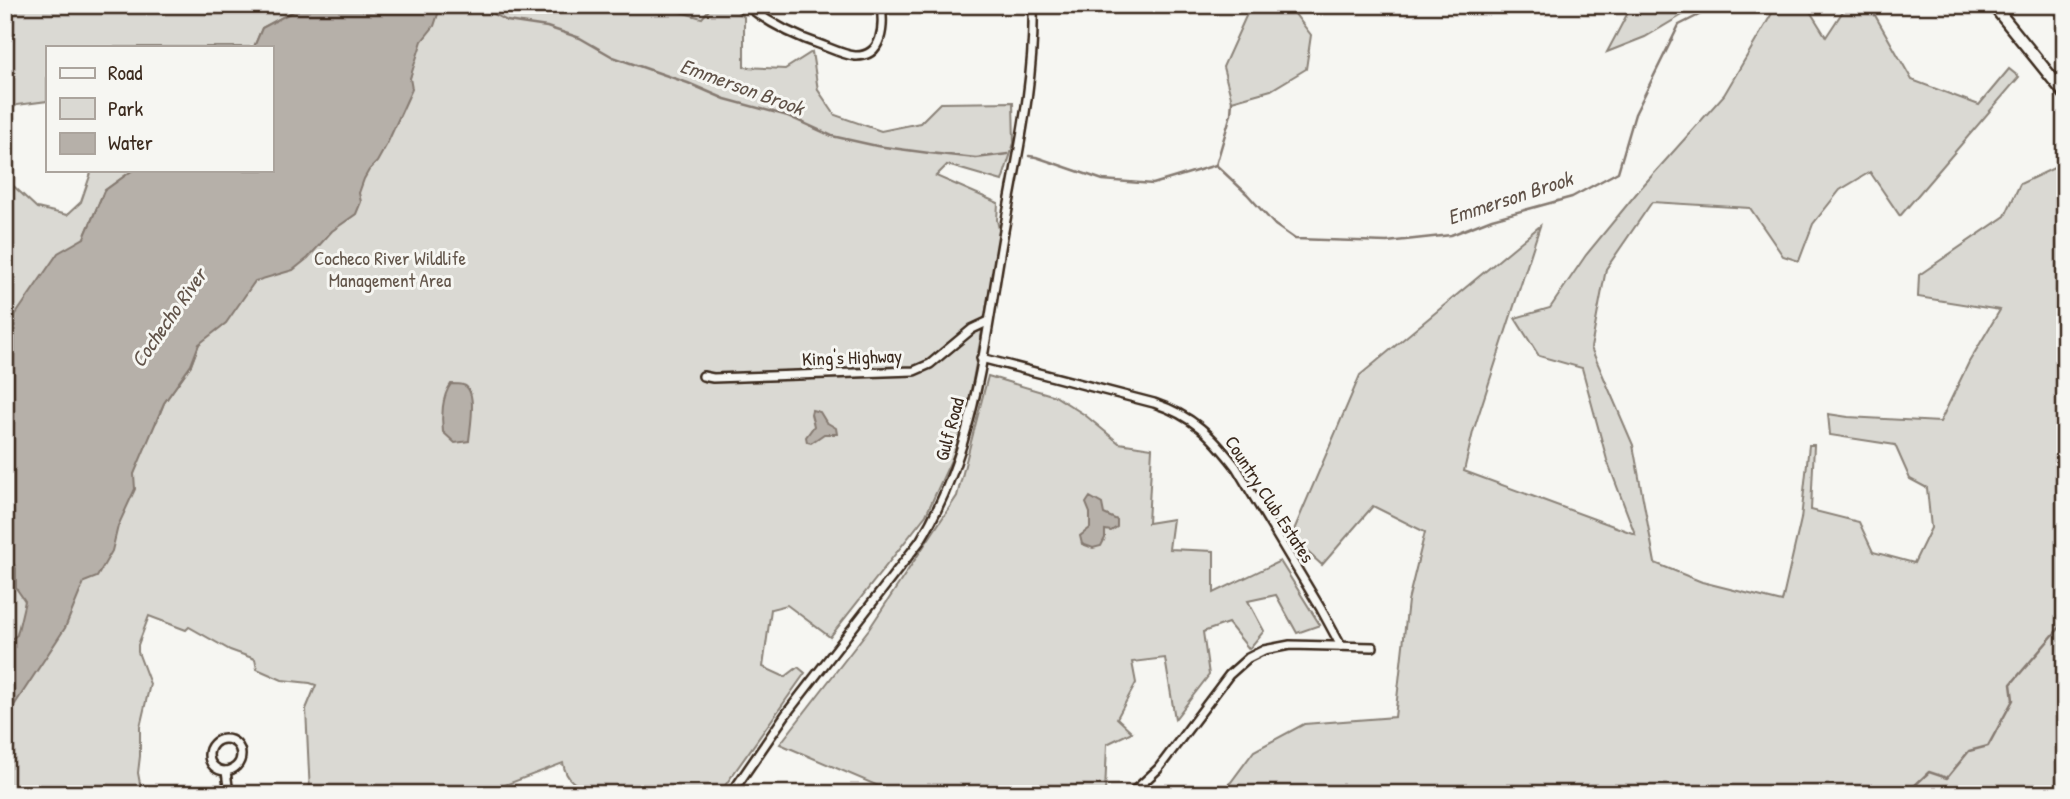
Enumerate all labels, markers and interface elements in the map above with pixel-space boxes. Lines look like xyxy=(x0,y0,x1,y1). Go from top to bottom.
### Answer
legend xyxy=(46,46,273,172)
water label: Emmerson Brook xyxy=(676,51,810,123)
text: Road xyxy=(108,58,142,87)
text: Park xyxy=(108,94,143,123)
text: Water xyxy=(108,128,153,157)
water label: Emmerson Brook xyxy=(1444,163,1578,231)
park label: Cocheco River Wildlife Management Area xyxy=(314,245,467,293)
water label: Cochecho River xyxy=(124,260,215,373)
street label: King's Highway xyxy=(802,342,902,372)
street label: Gulf Road xyxy=(928,394,970,463)
street label: Country Club Estates xyxy=(1219,430,1321,568)

